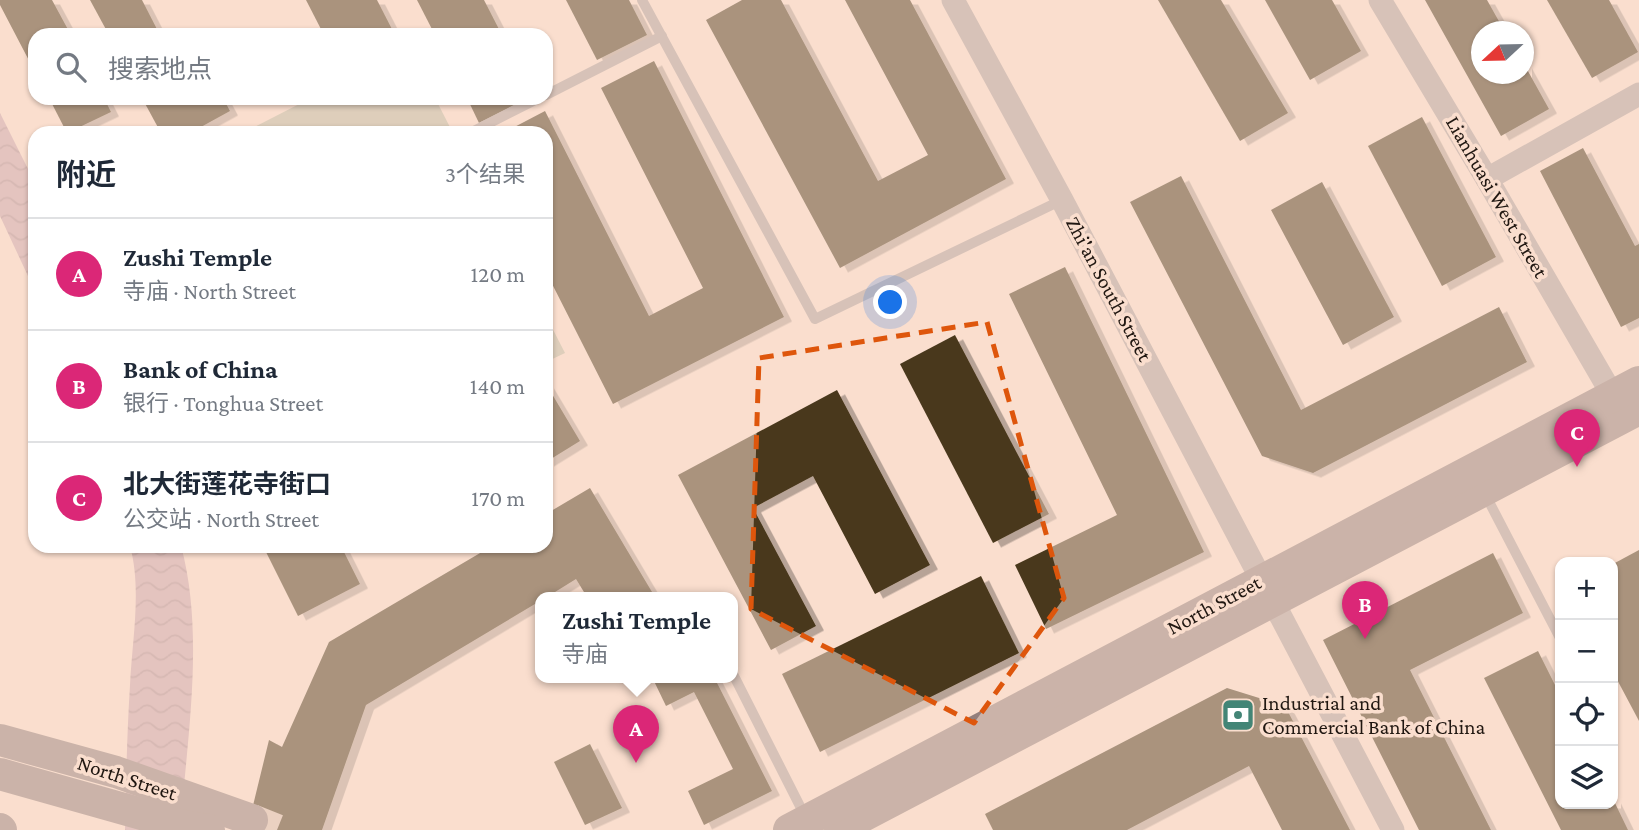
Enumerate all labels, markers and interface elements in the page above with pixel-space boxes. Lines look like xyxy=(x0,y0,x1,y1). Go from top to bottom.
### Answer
north arrow xyxy=(1471,21,1534,84)
search box xyxy=(28,28,553,105)
icon: search xyxy=(52,48,90,86)
text: 搜索地点 xyxy=(108,55,212,84)
street label: Lianhuasi West Street xyxy=(1441,112,1554,283)
text: 附近 xyxy=(56,158,116,191)
text: 3个结果 xyxy=(445,161,525,187)
street label: Zhi'an South Street xyxy=(1061,213,1158,366)
text: Zushi Temple xyxy=(123,243,272,272)
text: A xyxy=(72,261,86,287)
text: 120 m xyxy=(471,261,525,287)
text: 寺庙 · North Street xyxy=(123,278,296,304)
your location xyxy=(873,285,907,319)
text: Bank of China xyxy=(123,355,278,384)
text: B xyxy=(72,373,86,399)
text: 140 m xyxy=(470,373,525,399)
text: 银行 · Tonghua Street xyxy=(123,390,323,416)
pin: C xyxy=(1554,409,1600,467)
text: 北大街莲花寺街口 xyxy=(123,470,331,499)
text: C xyxy=(72,485,86,511)
text: 170 m xyxy=(471,485,525,511)
text: 公交站 · North Street xyxy=(123,506,319,532)
map controls xyxy=(1555,557,1618,809)
button: + xyxy=(1555,557,1618,620)
street label: North Street xyxy=(1163,570,1266,640)
pin: B xyxy=(1342,581,1388,639)
popup xyxy=(535,592,738,683)
text: Zushi Temple xyxy=(562,606,711,635)
button: − xyxy=(1555,620,1618,683)
text: 寺庙 xyxy=(562,641,608,667)
button: locate xyxy=(1555,683,1618,746)
place label: Industrial and Commercial Bank of China xyxy=(1262,691,1486,739)
bank icon: Industrial and Commercial Bank of China xyxy=(1219,696,1257,734)
pin: A xyxy=(613,705,659,763)
button: layers xyxy=(1555,746,1618,809)
street label: North Street xyxy=(74,751,181,806)

